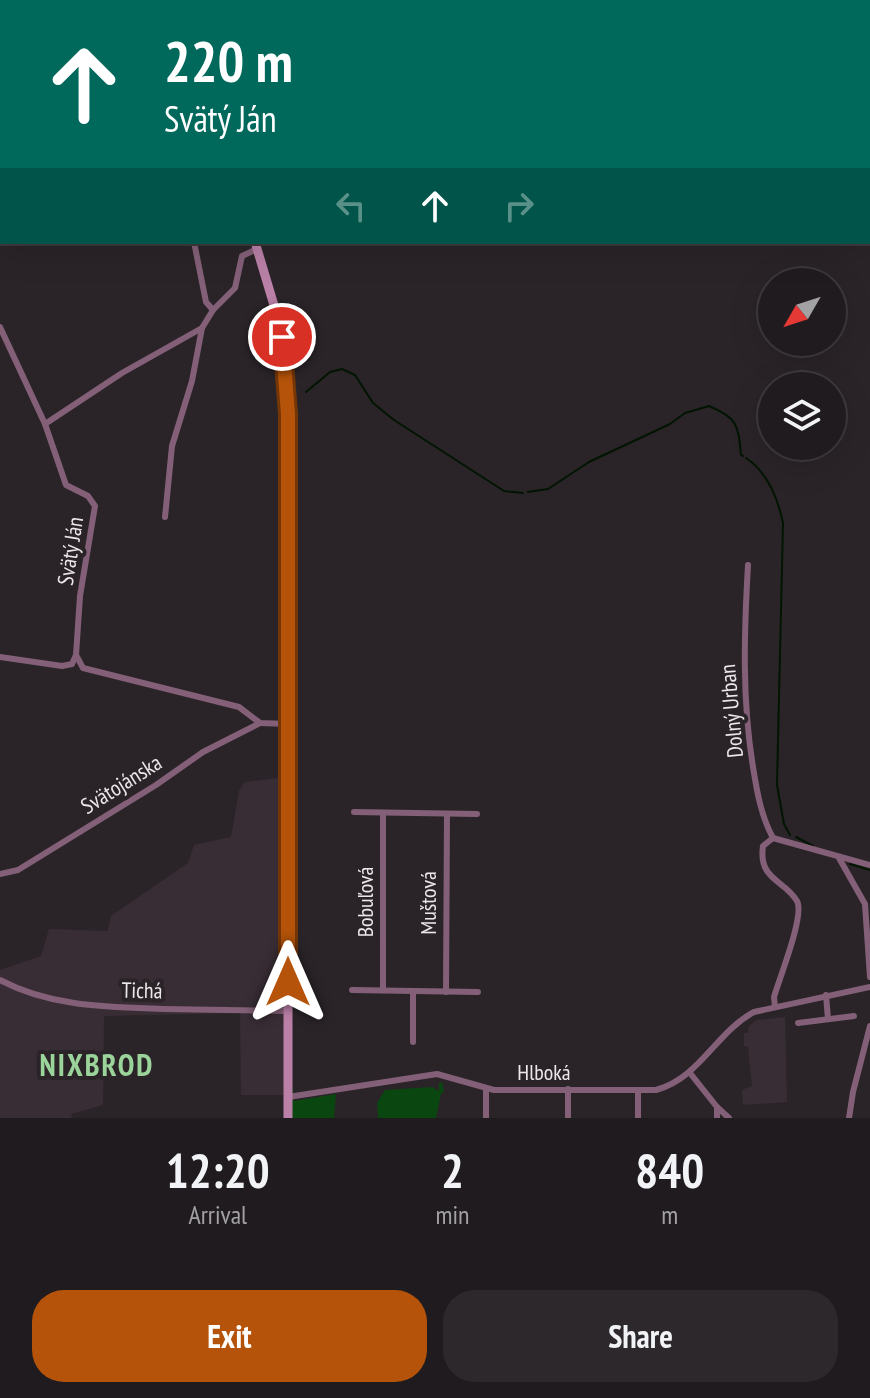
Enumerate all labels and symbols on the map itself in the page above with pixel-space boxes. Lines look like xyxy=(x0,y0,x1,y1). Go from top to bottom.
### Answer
north arrow xyxy=(758,268,846,356)
pin xyxy=(248,303,316,371)
street label: Svätý Ján xyxy=(51,515,89,587)
street label: Dolný Urban xyxy=(713,663,749,759)
street label: Svätojánska xyxy=(75,748,167,820)
street label: Bobuľová xyxy=(351,867,379,937)
street label: Muštová xyxy=(414,871,442,935)
position arrow xyxy=(246,940,330,1024)
street label: Tichá xyxy=(121,976,163,1004)
district label: NIXBROD xyxy=(40,1045,154,1084)
street label: Hlboká xyxy=(517,1058,571,1086)

